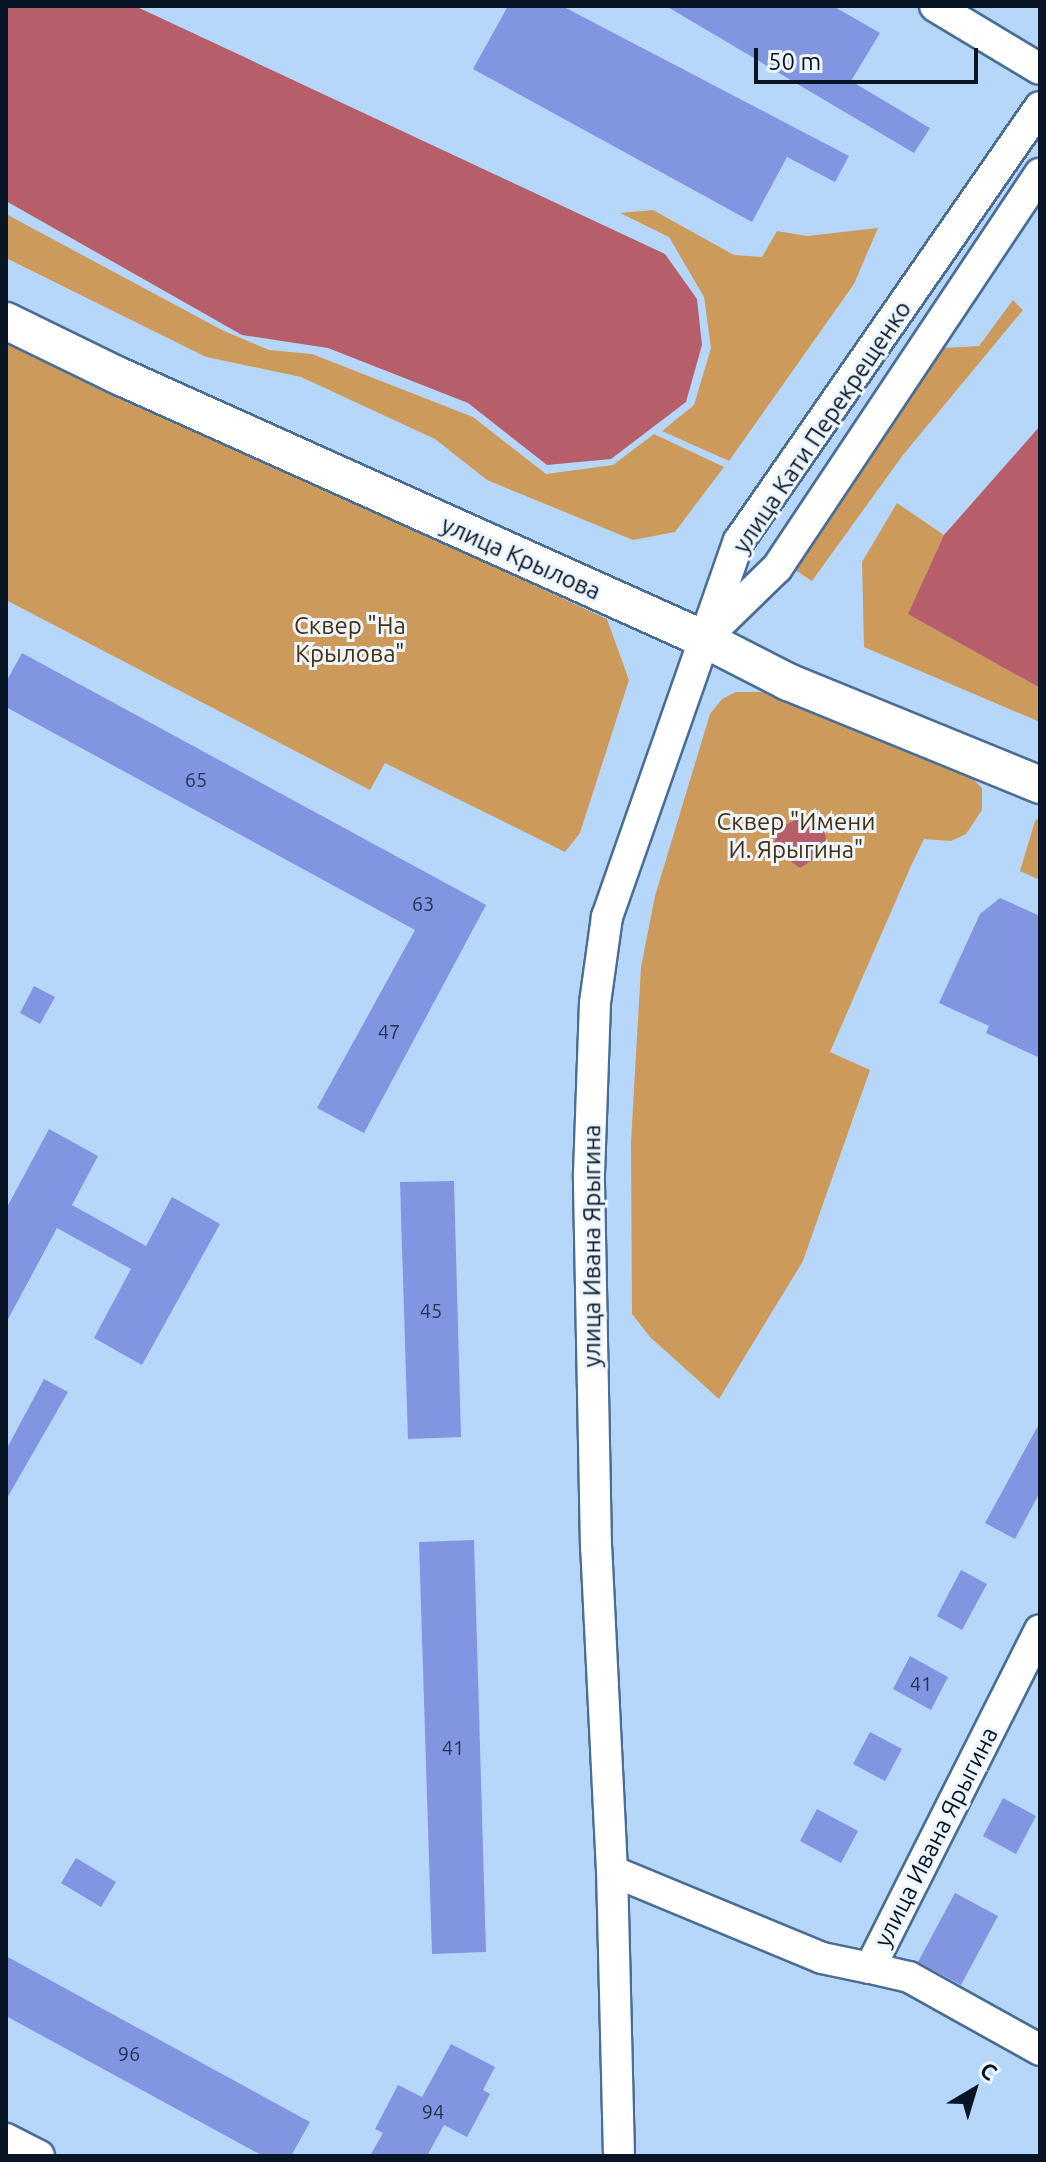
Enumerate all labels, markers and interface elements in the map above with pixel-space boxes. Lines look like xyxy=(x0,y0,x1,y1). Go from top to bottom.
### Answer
scale bar xyxy=(758,32,982,82)
text: 50 m xyxy=(768,48,821,75)
street label: улица Кати Перекрещенко xyxy=(727,295,917,559)
street label: улица Крылова xyxy=(437,510,605,606)
park label: Сквер "На Крылова" xyxy=(294,612,406,668)
house number: 65 xyxy=(185,767,207,791)
park label: Сквер "Имени И. Ярыгина" xyxy=(717,808,875,864)
house number: 63 xyxy=(412,891,434,915)
house number: 47 xyxy=(378,1019,400,1043)
street label: улица Ивана Ярыгина xyxy=(578,1125,606,1367)
house number: 45 xyxy=(420,1298,442,1322)
house number: 41 xyxy=(910,1671,932,1695)
street label: улица Ивана Ярыгина xyxy=(868,1722,1004,1952)
house number: 41 xyxy=(442,1735,464,1759)
house number: 96 xyxy=(118,2041,140,2065)
north arrow xyxy=(934,2050,1014,2130)
text: С xyxy=(976,2057,1002,2085)
house number: 94 xyxy=(422,2099,444,2123)

